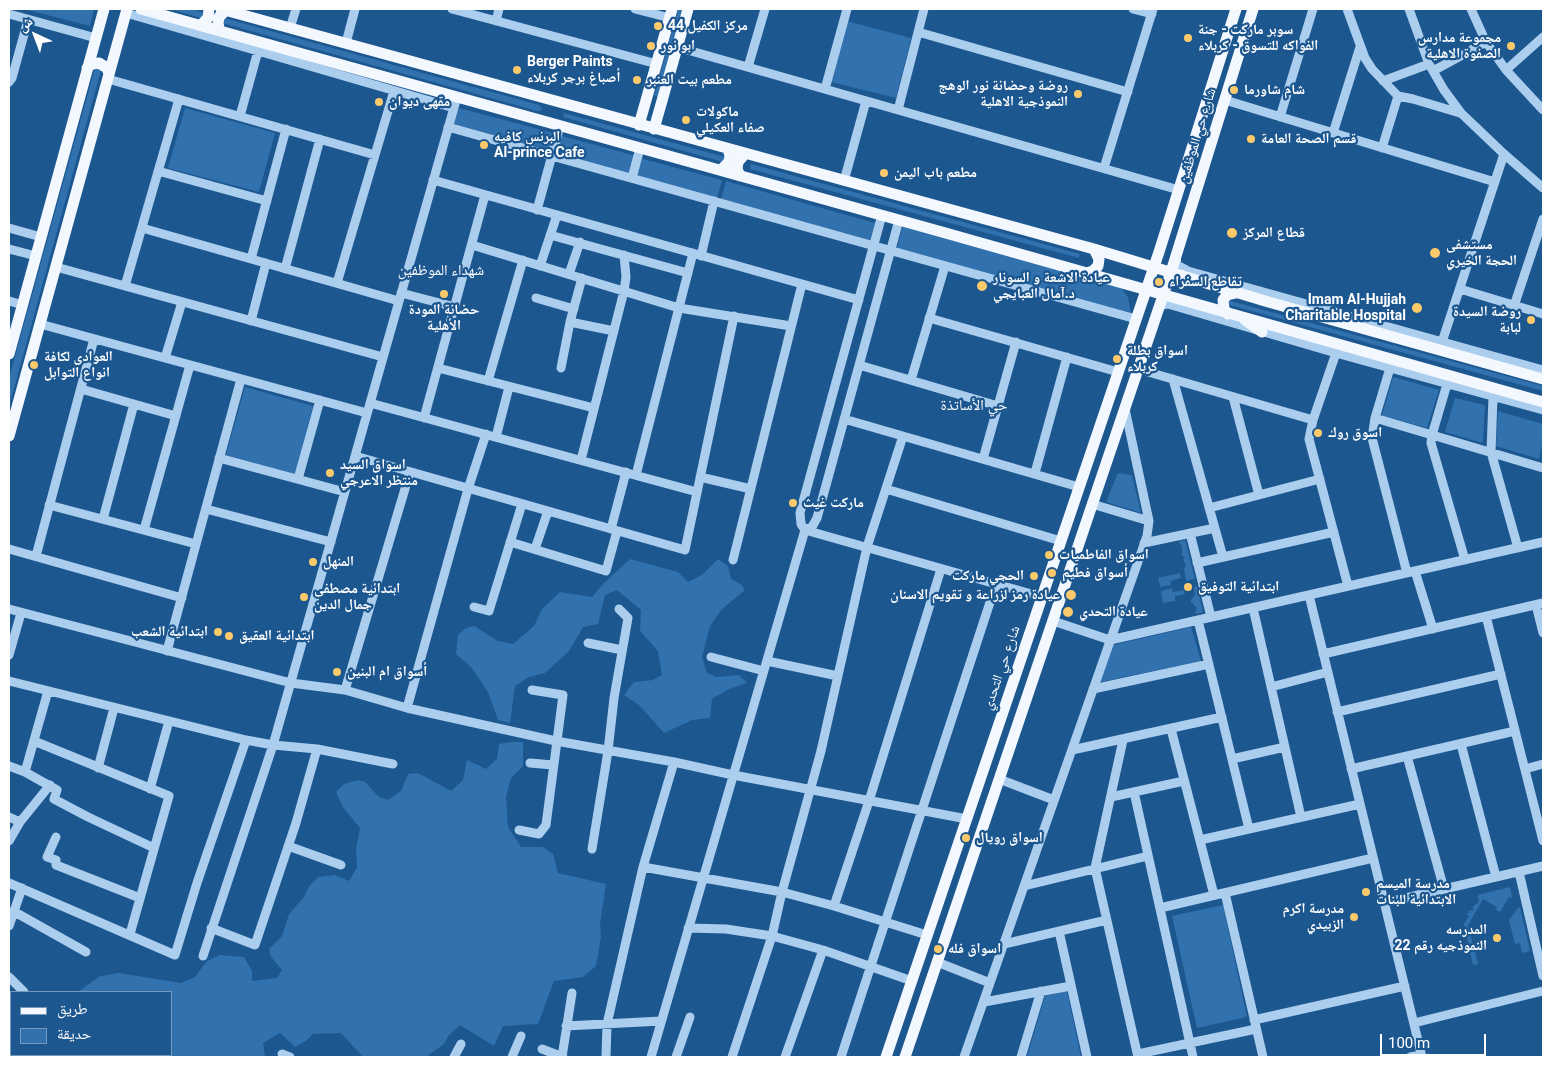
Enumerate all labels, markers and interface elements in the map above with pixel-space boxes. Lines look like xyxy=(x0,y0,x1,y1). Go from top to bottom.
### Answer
north arrow xyxy=(10,10,60,60)
text: ش xyxy=(14,13,36,35)
place label: مركز الكفيل 44 xyxy=(668,18,748,34)
marker: مركز الكفيل 44 xyxy=(652,20,664,32)
place label: سوبر ماركت - جنة الفواكه للتسوق - كربلاء xyxy=(1198,22,1318,54)
place label: مجموعة مدارس الصفوة الاهلية xyxy=(1418,30,1501,62)
marker: سوبر ماركت - جنة الفواكه للتسوق - كربلاء xyxy=(1182,32,1194,44)
place label: ابو نور xyxy=(661,38,695,54)
marker: ابو نور xyxy=(645,40,657,52)
marker: مجموعة مدارس الصفوة الاهلية xyxy=(1505,40,1517,52)
place label: Berger Paints أصباغ برجر كربلاء xyxy=(527,54,620,86)
marker: Berger Paints أصباغ برجر كربلاء xyxy=(511,64,523,76)
place label: مطعم بيت العنبر xyxy=(647,72,732,88)
marker: مطعم بيت العنبر xyxy=(631,74,643,86)
place label: روضة وحضانة نور الوهج النموذجية الاهلية xyxy=(938,78,1068,110)
place label: شام شاورما xyxy=(1244,82,1305,98)
marker: شام شاورما xyxy=(1228,84,1240,96)
street label: شارع حي الموظفين xyxy=(1176,86,1220,186)
marker: روضة وحضانة نور الوهج النموذجية الاهلية xyxy=(1072,88,1084,100)
place label: مقهى ديوان xyxy=(389,94,450,110)
marker: مقهى ديوان xyxy=(373,96,385,108)
place label: ماكولات صفاء العكيلي xyxy=(696,104,765,136)
marker: ماكولات صفاء العكيلي xyxy=(680,114,692,126)
place label: البرنس كافيه Al-prince Cafe xyxy=(494,129,585,162)
place label: قسم الصحة العامة xyxy=(1261,131,1357,147)
marker: قسم الصحة العامة xyxy=(1245,133,1257,145)
marker: البرنس كافيه Al-prince Cafe xyxy=(478,139,490,151)
place label: مطعم باب اليمن xyxy=(894,165,977,181)
marker: مطعم باب اليمن xyxy=(878,167,890,179)
place label: قطاع المركز xyxy=(1243,225,1305,241)
marker: قطاع المركز xyxy=(1225,226,1239,240)
place label: مستشفى الحجة الخيري xyxy=(1446,237,1517,270)
marker: مستشفى الحجة الخيري xyxy=(1428,246,1442,260)
district label: شهداء الموظفين xyxy=(398,262,484,280)
place label: عيادة الاشعة و السونار د.آمال العبايجي xyxy=(993,270,1110,302)
place label: تقاطع السفراء xyxy=(1169,274,1242,290)
marker: تقاطع السفراء xyxy=(1153,276,1165,288)
marker: عيادة الاشعة و السونار د.آمال العبايجي xyxy=(975,279,989,293)
marker: حضانة المودة الأهلية xyxy=(438,288,450,300)
place label: Imam Al-Hujjah Charitable Hospital xyxy=(1285,292,1406,324)
marker: Imam Al-Hujjah Charitable Hospital xyxy=(1410,301,1424,315)
place label: حضانة المودة الأهلية xyxy=(409,302,479,334)
place label: روضة السيدة لبابة xyxy=(1453,304,1521,336)
marker: روضة السيدة لبابة xyxy=(1525,314,1537,326)
place label: اسواق بطلة كربلاء xyxy=(1127,343,1188,376)
place label: العوادي لكافة انواع التوابل xyxy=(44,349,113,382)
marker: اسواق بطلة كربلاء xyxy=(1111,353,1123,365)
marker: العوادي لكافة انواع التوابل xyxy=(28,359,40,371)
district label: حي الأساتذة xyxy=(941,397,1007,415)
place label: اسوق روك xyxy=(1328,425,1382,441)
marker: اسوق روك xyxy=(1312,427,1324,439)
place label: اسواق السيد منتظر الاعرجي xyxy=(340,457,418,490)
marker: اسواق السيد منتظر الاعرجي xyxy=(324,467,336,479)
place label: ماركت غيث xyxy=(803,495,864,511)
marker: ماركت غيث xyxy=(787,497,799,509)
place label: اسواق الفاطميات xyxy=(1059,547,1149,563)
marker: اسواق الفاطميات xyxy=(1043,549,1055,561)
place label: المنهل xyxy=(323,554,354,570)
marker: المنهل xyxy=(307,556,319,568)
place label: أسواق فطيم xyxy=(1062,565,1128,581)
marker: أسواق فطيم xyxy=(1046,567,1058,579)
place label: الحجي ماركت xyxy=(952,568,1024,584)
marker: الحجي ماركت xyxy=(1028,570,1040,582)
place label: ابتدائية التوفيق xyxy=(1198,579,1279,595)
place label: ابتدائية مصطفى جمال الدين xyxy=(314,581,400,614)
marker: ابتدائية التوفيق xyxy=(1182,581,1194,593)
place label: عيادة رمز لزراعة و تقويم الاسنان xyxy=(890,587,1060,603)
marker: عيادة رمز لزراعة و تقويم الاسنان xyxy=(1064,588,1078,602)
marker: ابتدائية مصطفى جمال الدين xyxy=(298,591,310,603)
place label: عيادة التحدي xyxy=(1079,604,1148,620)
marker: عيادة التحدي xyxy=(1061,605,1075,619)
place label: ابتدائية الشعب xyxy=(131,624,208,640)
street label: شارع حي التحدي xyxy=(980,624,1024,712)
marker: ابتدائية الشعب xyxy=(212,626,224,638)
place label: ابتدائية العقيق xyxy=(239,628,314,644)
marker: ابتدائية العقيق xyxy=(223,630,235,642)
place label: أسواق ام البنين xyxy=(347,664,427,680)
marker: أسواق ام البنين xyxy=(331,666,343,678)
place label: اسواق رويال xyxy=(976,830,1043,846)
marker: اسواق رويال xyxy=(960,832,972,844)
place label: مدرسة الميسم الابتدائية للبنات xyxy=(1376,876,1456,909)
marker: مدرسة الميسم الابتدائية للبنات xyxy=(1360,886,1372,898)
place label: مدرسة اكرم الزبيدي xyxy=(1283,901,1344,934)
marker: مدرسة اكرم الزبيدي xyxy=(1348,911,1360,923)
place label: المدرسه النموذجيه رقم 22 xyxy=(1394,922,1487,954)
marker: المدرسه النموذجيه رقم 22 xyxy=(1491,932,1503,944)
place label: اسواق فله xyxy=(948,941,1001,957)
marker: اسواق فله xyxy=(932,943,944,955)
legend xyxy=(10,991,172,1056)
text: طريق xyxy=(57,1000,88,1018)
scale bar xyxy=(1382,1024,1488,1056)
text: حديقة xyxy=(57,1025,91,1043)
text: 100 m xyxy=(1388,1034,1430,1052)

